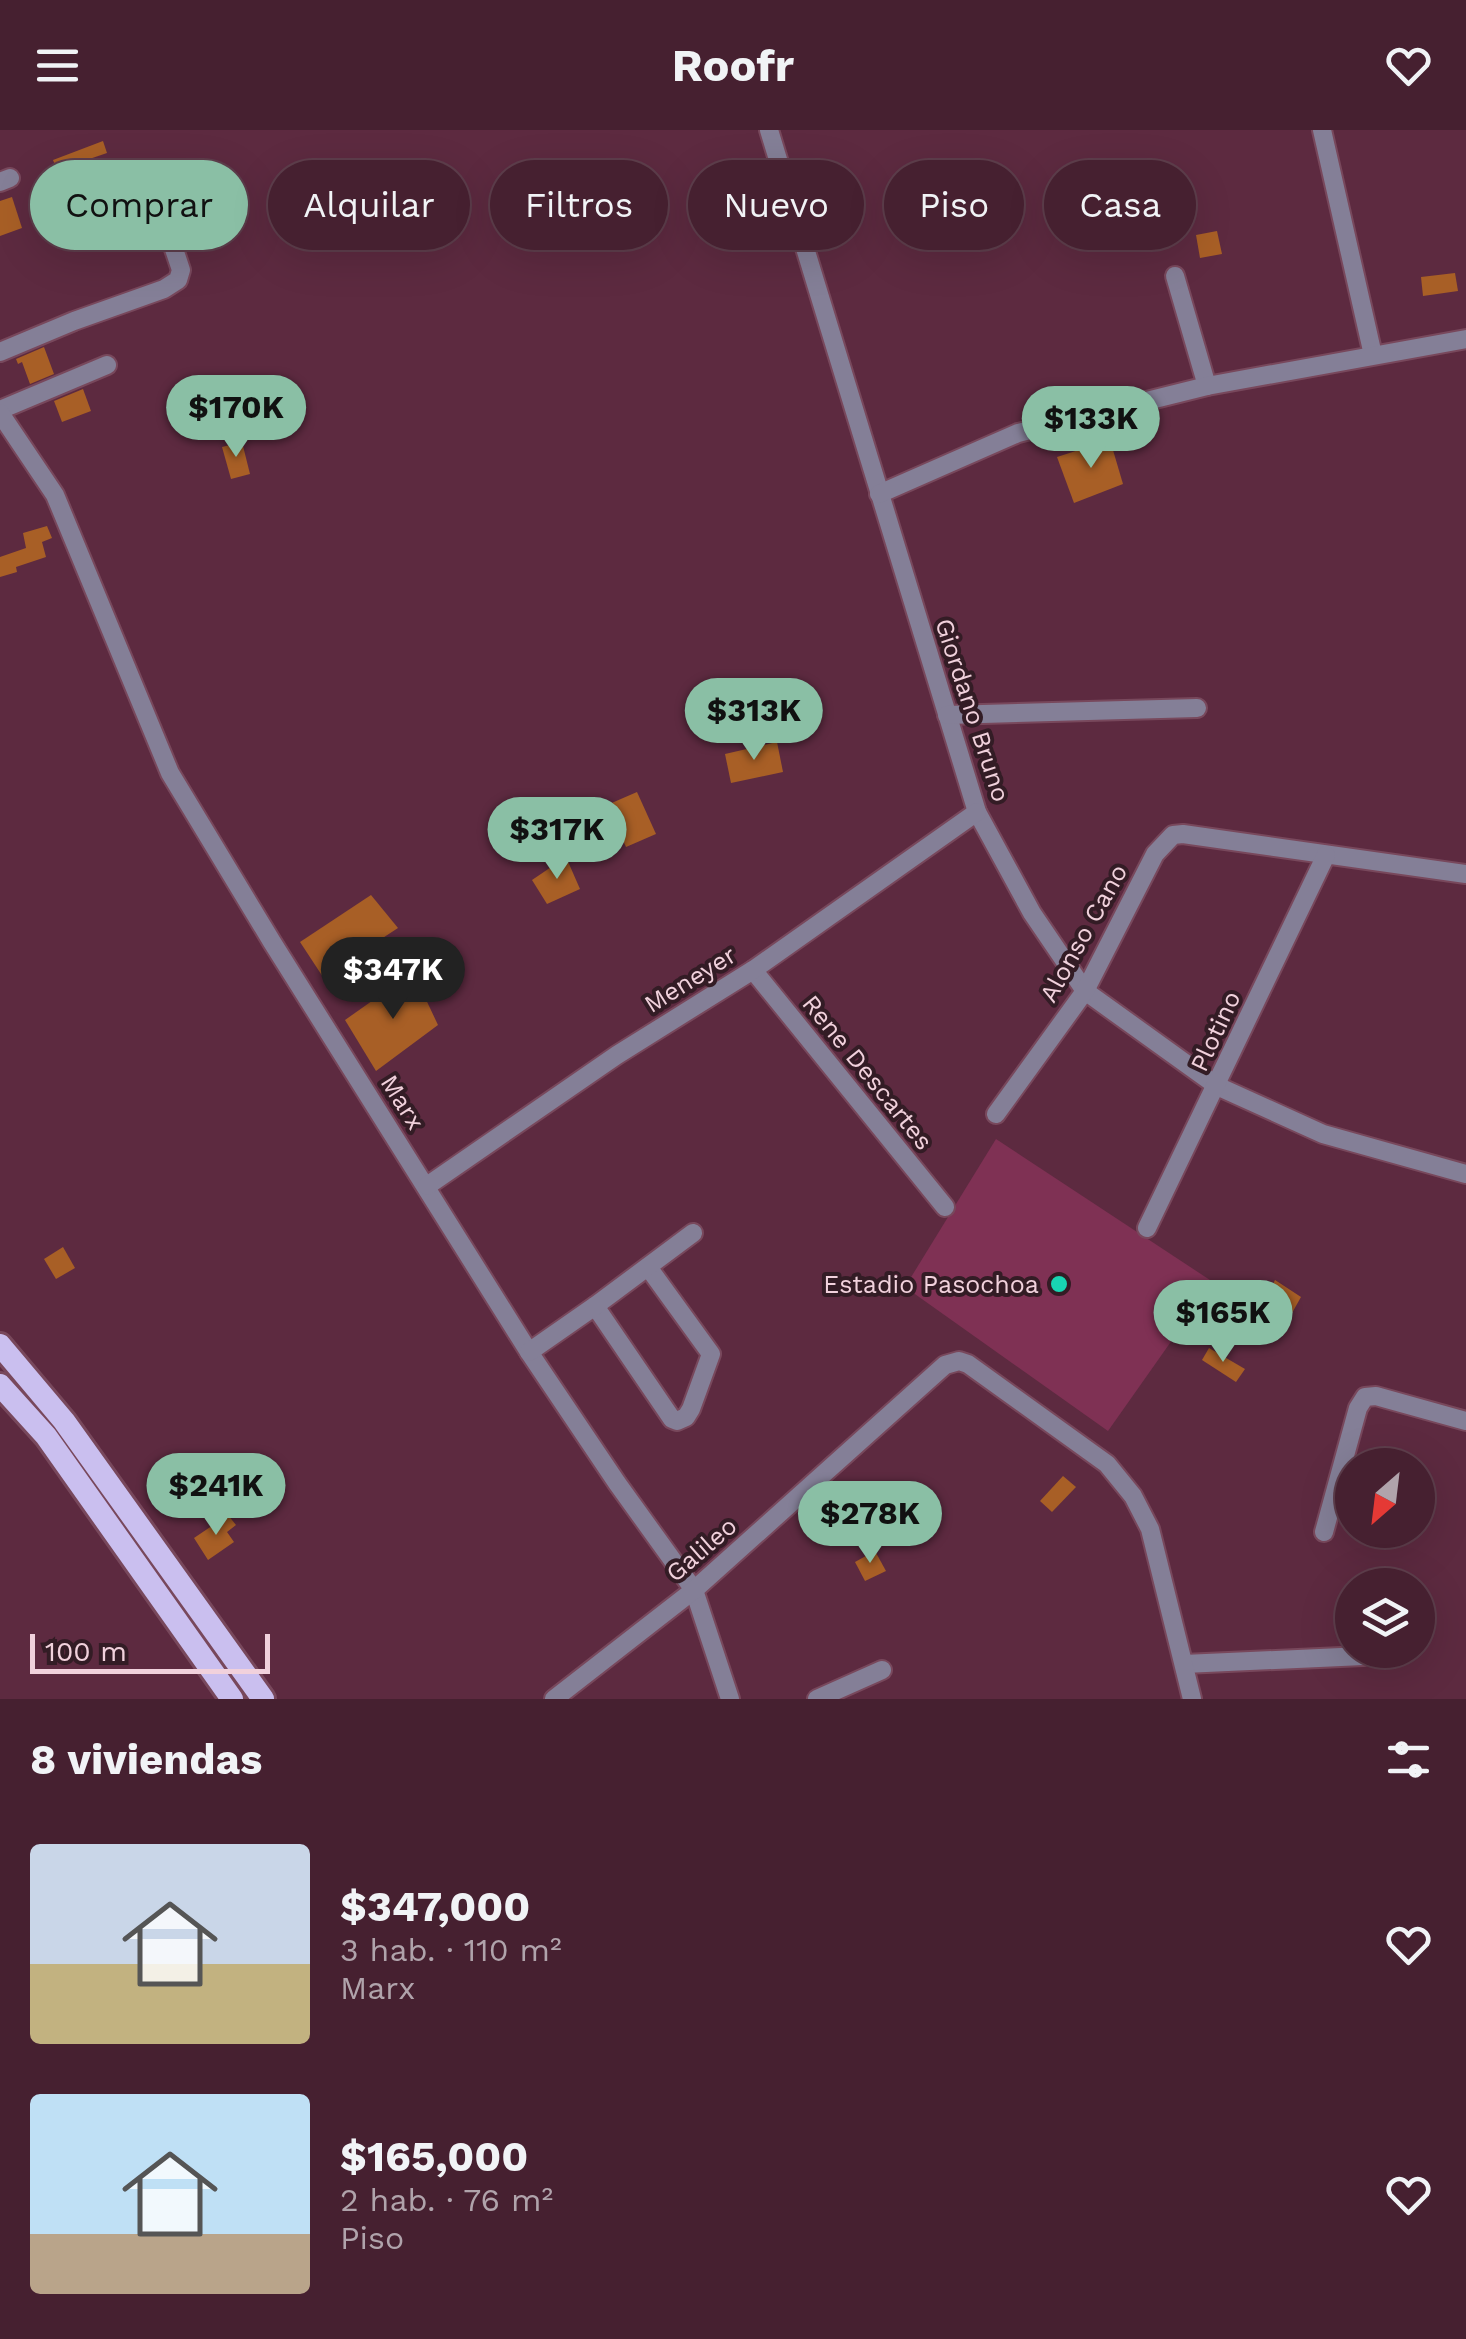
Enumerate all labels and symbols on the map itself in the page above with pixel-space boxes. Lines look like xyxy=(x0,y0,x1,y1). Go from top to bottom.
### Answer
pin: $170K xyxy=(166,375,306,460)
pin: $133K xyxy=(1021,386,1161,471)
street label: Giordano Bruno xyxy=(929,615,1016,805)
pin: $313K xyxy=(684,678,824,763)
pin: $317K xyxy=(487,797,627,882)
street label: Alonso Cano xyxy=(1034,859,1133,1007)
pin: $347K xyxy=(323,937,463,1022)
street label: Meneyer xyxy=(639,940,741,1019)
street label: Plotino xyxy=(1184,986,1247,1076)
street label: Rene Descartes xyxy=(796,989,939,1155)
street label: Marx xyxy=(375,1070,430,1135)
place label: Estadio Pasochoa xyxy=(823,1270,1039,1299)
marker: Estadio Pasochoa xyxy=(1048,1273,1070,1295)
pin: $165K xyxy=(1153,1280,1293,1365)
north arrow xyxy=(1335,1448,1435,1548)
pin: $241K xyxy=(146,1453,286,1538)
pin: $278K xyxy=(800,1481,940,1566)
street label: Galileo xyxy=(660,1511,742,1588)
scale bar xyxy=(30,1629,270,1674)

